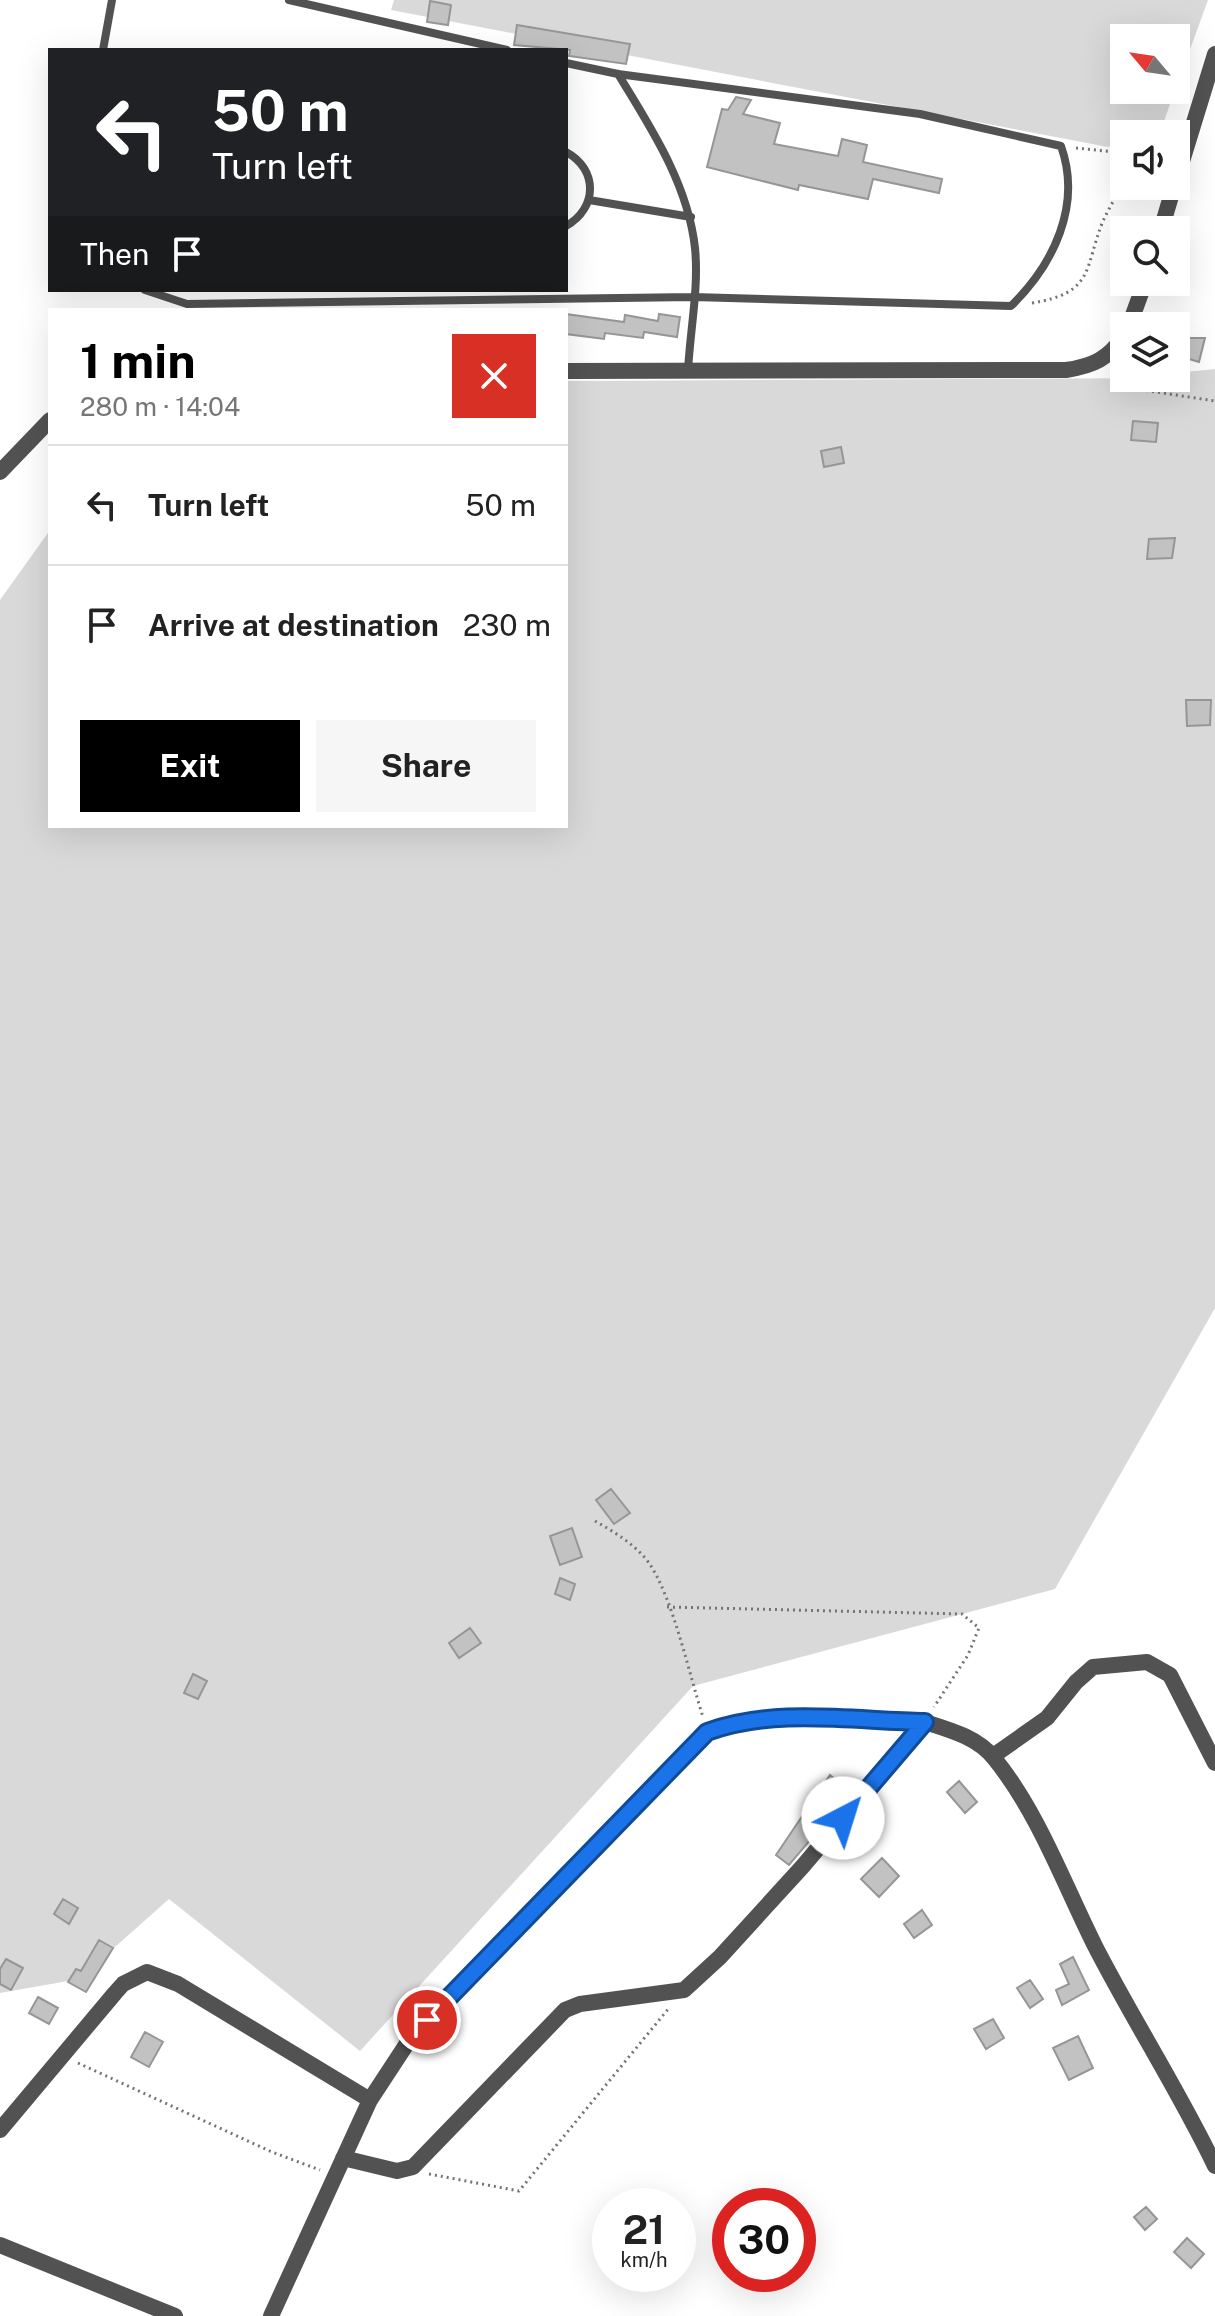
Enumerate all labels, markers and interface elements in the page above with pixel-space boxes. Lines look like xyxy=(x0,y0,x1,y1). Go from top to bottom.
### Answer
north arrow xyxy=(1110,24,1190,104)
map controls xyxy=(1110,24,1190,392)
text: 50 m xyxy=(212,78,349,144)
icon: left xyxy=(80,80,184,184)
button: sound xyxy=(1110,120,1190,200)
text: Turn left xyxy=(212,145,353,187)
button: search xyxy=(1110,216,1190,296)
icon: arrive xyxy=(165,232,209,276)
text: Then xyxy=(80,236,149,272)
button: layers xyxy=(1110,312,1190,392)
text: 1 min xyxy=(80,332,196,389)
button: close xyxy=(452,334,536,418)
text: 280 m · 14:04 xyxy=(80,391,240,422)
icon: left xyxy=(80,483,124,527)
text: Turn left xyxy=(148,487,269,523)
text: 50 m xyxy=(465,487,536,523)
icon: arrive xyxy=(80,603,124,647)
text: Arrive at destination xyxy=(148,607,439,643)
text: 230 m xyxy=(463,607,551,643)
button: Exit xyxy=(80,720,300,812)
button: Share xyxy=(316,720,536,812)
position arrow xyxy=(801,1776,885,1860)
pin xyxy=(393,1986,461,2054)
icon: arrive xyxy=(405,1998,449,2042)
speed limit sign: 30 xyxy=(712,2188,816,2292)
text: 21 xyxy=(623,2206,665,2253)
text: km/h xyxy=(620,2248,668,2272)

